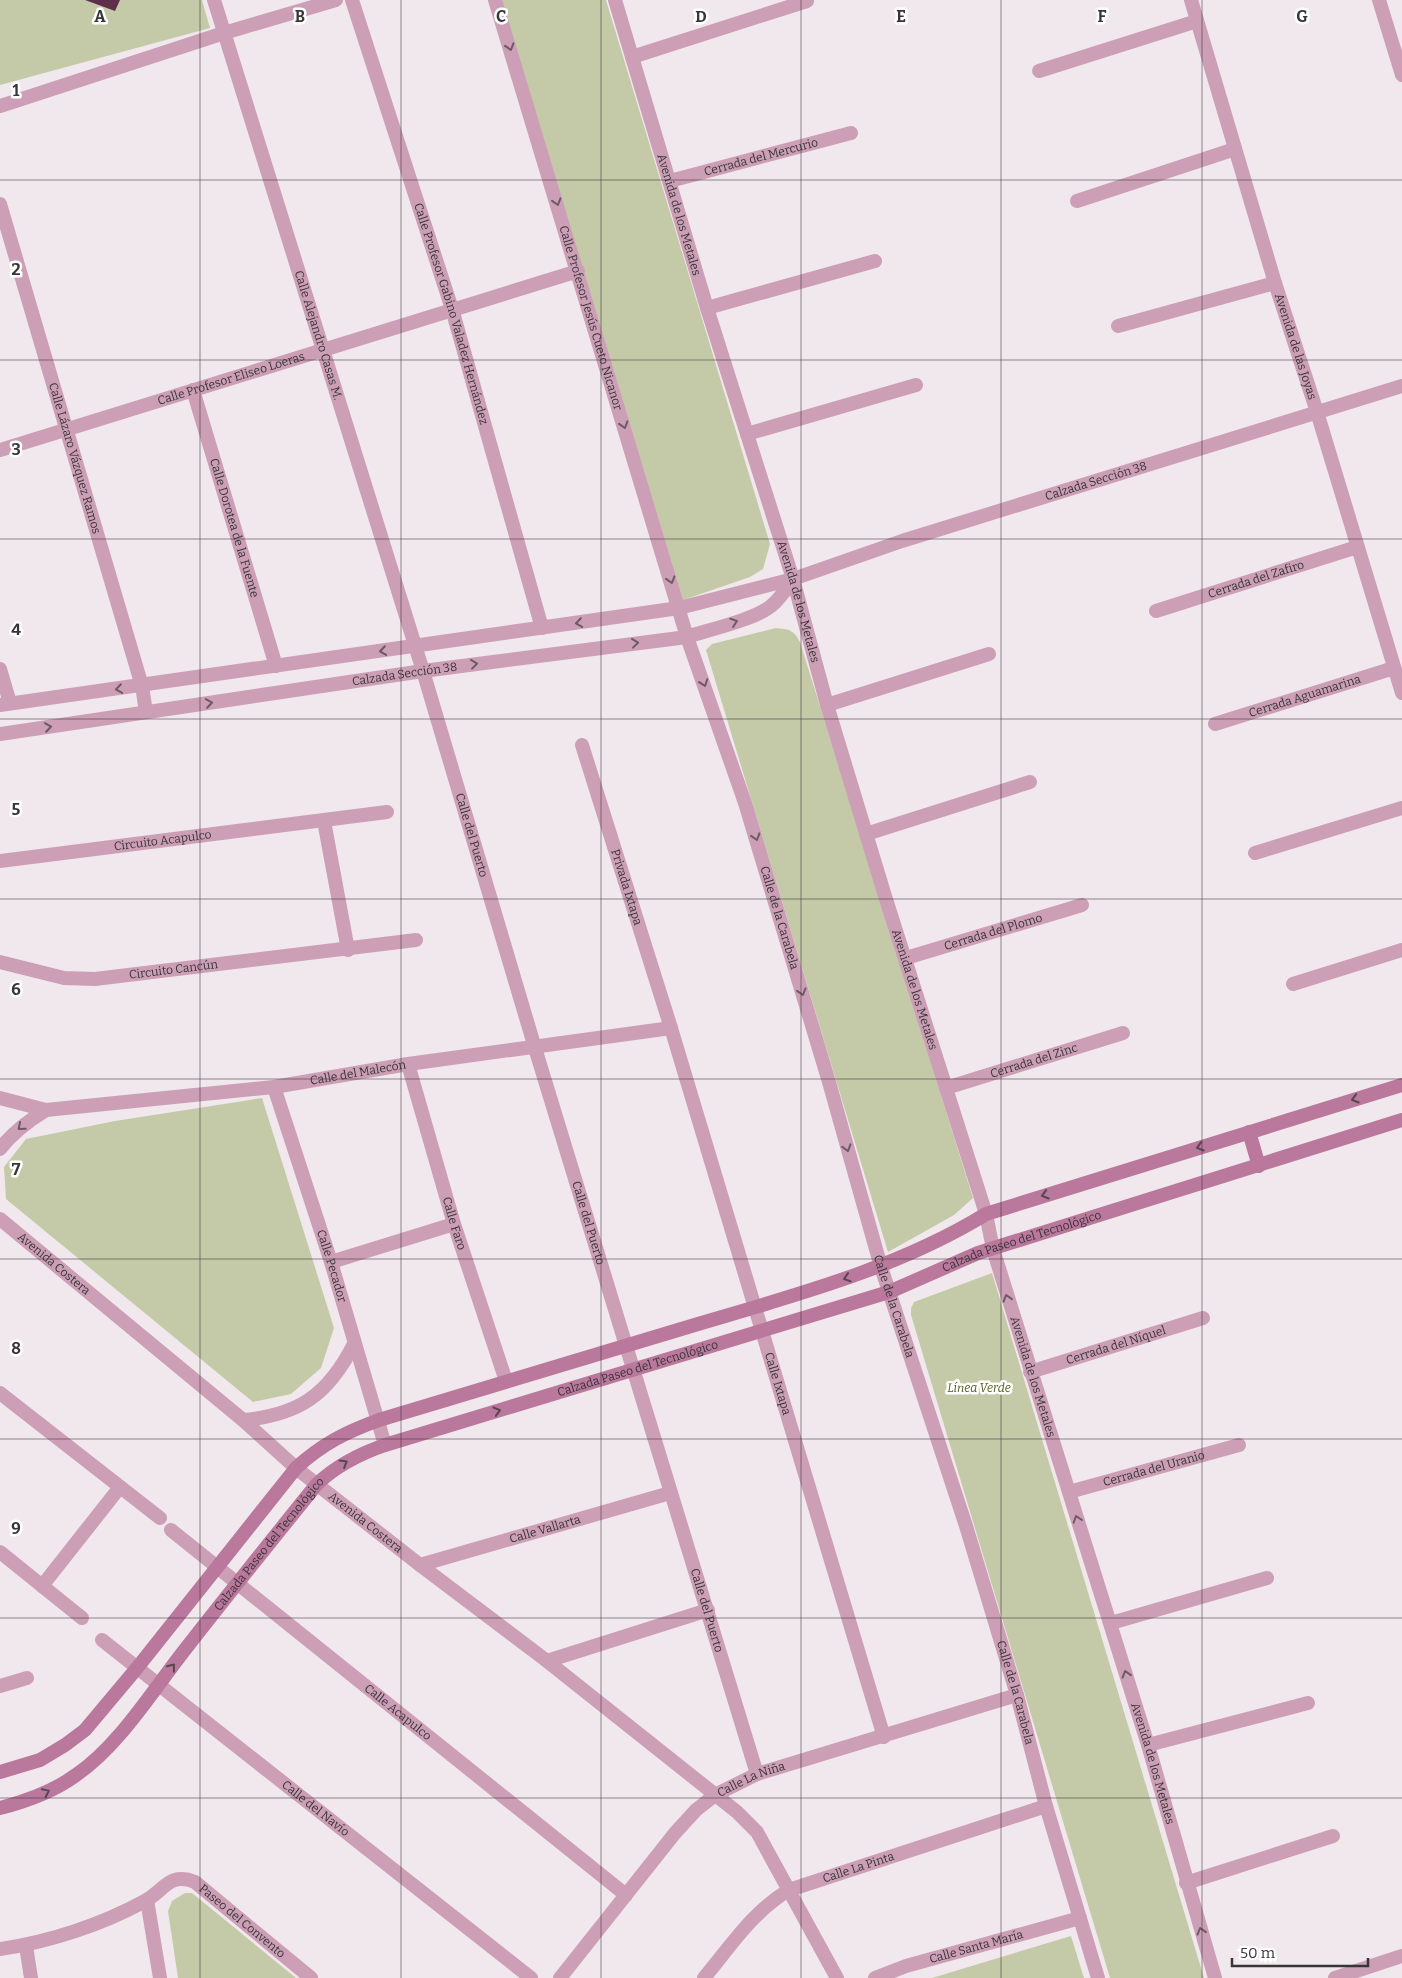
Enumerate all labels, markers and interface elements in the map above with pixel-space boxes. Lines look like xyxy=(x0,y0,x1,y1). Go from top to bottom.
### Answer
text: A xyxy=(94,7,106,26)
text: B xyxy=(295,7,305,26)
text: C xyxy=(496,7,506,26)
text: D xyxy=(695,7,707,26)
text: E xyxy=(896,7,906,26)
text: F xyxy=(1098,7,1107,26)
text: G xyxy=(1296,7,1308,26)
one-way arrow xyxy=(504,42,514,50)
text: 1 xyxy=(13,81,20,100)
street label: Cerrada del Mercurio xyxy=(702,135,819,179)
street label: Avenida de los Metales xyxy=(654,152,704,277)
one-way arrow xyxy=(551,197,561,206)
street label: Calle Profesor Gabino Valadez Hernández xyxy=(411,201,491,426)
street label: Calle Profesor Jesús Cueto Nicanor xyxy=(556,224,625,413)
text: 2 xyxy=(11,260,21,279)
street label: Calle Alejandro Casas M. xyxy=(292,269,345,402)
street label: Avenida de las Joyas xyxy=(1272,292,1320,402)
street label: Calle Profesor Eliseo Loeras xyxy=(156,349,307,408)
street label: Calle Lázaro Vázquez Ramos xyxy=(46,381,104,536)
one-way arrow xyxy=(619,420,629,428)
text: 3 xyxy=(11,440,21,459)
street label: Calle Dorotea de la Fuente xyxy=(207,457,262,599)
street label: Calzada Sección 38 xyxy=(1043,459,1149,503)
street label: Avenida de los Metales xyxy=(774,539,822,664)
street label: Cerrada del Zafiro xyxy=(1206,557,1306,601)
one-way arrow xyxy=(665,576,675,584)
one-way arrow xyxy=(575,617,583,627)
one-way arrow xyxy=(729,618,738,628)
text: 4 xyxy=(11,620,21,639)
one-way arrow xyxy=(630,639,639,649)
one-way arrow xyxy=(379,645,387,656)
one-way arrow xyxy=(470,659,478,670)
street label: Calzada Sección 38 xyxy=(351,660,458,688)
street label: Cerrada Aguamarina xyxy=(1247,672,1363,720)
one-way arrow xyxy=(698,678,708,686)
one-way arrow xyxy=(114,683,122,694)
one-way arrow xyxy=(205,698,213,709)
one-way arrow xyxy=(45,722,53,733)
street label: Calle del Puerto xyxy=(453,791,491,879)
text: 5 xyxy=(12,800,21,819)
street label: Circuito Acapulco xyxy=(113,827,212,854)
one-way arrow xyxy=(750,832,760,840)
street label: Privada Ixtapa xyxy=(608,847,645,927)
street label: Calle de la Carabela xyxy=(757,864,802,972)
street label: Cerrada del Plomo xyxy=(942,910,1044,953)
street label: Avenida de los Metales xyxy=(889,927,941,1052)
street label: Circuito Cancún xyxy=(128,957,219,982)
text: 6 xyxy=(11,980,21,999)
one-way arrow xyxy=(796,988,806,996)
street label: Cerrada del Zinc xyxy=(988,1041,1079,1081)
street label: Calle del Malecón xyxy=(309,1057,408,1088)
one-way arrow xyxy=(1352,1093,1360,1103)
one-way arrow xyxy=(18,1121,27,1130)
one-way arrow xyxy=(1197,1142,1205,1152)
one-way arrow xyxy=(842,1144,852,1152)
text: 7 xyxy=(12,1160,21,1179)
street label: Calle del Puerto xyxy=(569,1179,608,1267)
one-way arrow xyxy=(1041,1190,1050,1200)
street label: Calle Faro xyxy=(440,1195,469,1252)
street label: Calzada Paseo del Tecnológico xyxy=(940,1208,1103,1275)
street label: Calle Pecador xyxy=(314,1228,350,1305)
street label: Avenida Costera xyxy=(15,1230,93,1298)
street label: Calle de la Carabela xyxy=(871,1253,917,1360)
one-way arrow xyxy=(844,1272,852,1282)
one-way arrow xyxy=(1003,1294,1013,1302)
street label: Avenida de los Metales xyxy=(1007,1314,1058,1439)
street label: Cerrada del Níquel xyxy=(1064,1323,1168,1367)
street label: Calzada Paseo del Tecnológico xyxy=(556,1337,720,1399)
text: 8 xyxy=(11,1339,21,1358)
street label: Calle Ixtapa xyxy=(762,1351,794,1417)
park label: Línea Verde xyxy=(947,1381,1011,1395)
one-way arrow xyxy=(493,1406,501,1416)
street label: Cerrada del Uranio xyxy=(1101,1448,1206,1489)
one-way arrow xyxy=(338,1460,347,1470)
street label: Calzada Paseo del Tecnológico xyxy=(211,1474,327,1614)
street label: Avenida Costera xyxy=(326,1489,406,1556)
street label: Calle Vallarta xyxy=(508,1512,583,1546)
one-way arrow xyxy=(1073,1516,1083,1524)
text: 9 xyxy=(11,1519,21,1538)
street label: Calle del Puerto xyxy=(688,1567,726,1654)
street label: Calle de la Carabela xyxy=(994,1639,1037,1746)
one-way arrow xyxy=(166,1663,175,1673)
one-way arrow xyxy=(1122,1671,1132,1679)
street label: Calle Acapulco xyxy=(362,1681,434,1743)
street label: Avenida de los Metales xyxy=(1128,1701,1178,1826)
street label: Calle La Niña xyxy=(715,1759,787,1800)
street label: Calle del Navío xyxy=(279,1777,352,1839)
one-way arrow xyxy=(41,1788,50,1799)
street label: Calle La Pinta xyxy=(821,1849,896,1886)
street label: Paseo del Convento xyxy=(196,1881,288,1961)
street label: Calle Santa María xyxy=(928,1927,1025,1966)
one-way arrow xyxy=(1196,1928,1206,1936)
scale bar xyxy=(1232,1936,1368,1968)
text: 50 m xyxy=(1240,1944,1276,1962)

